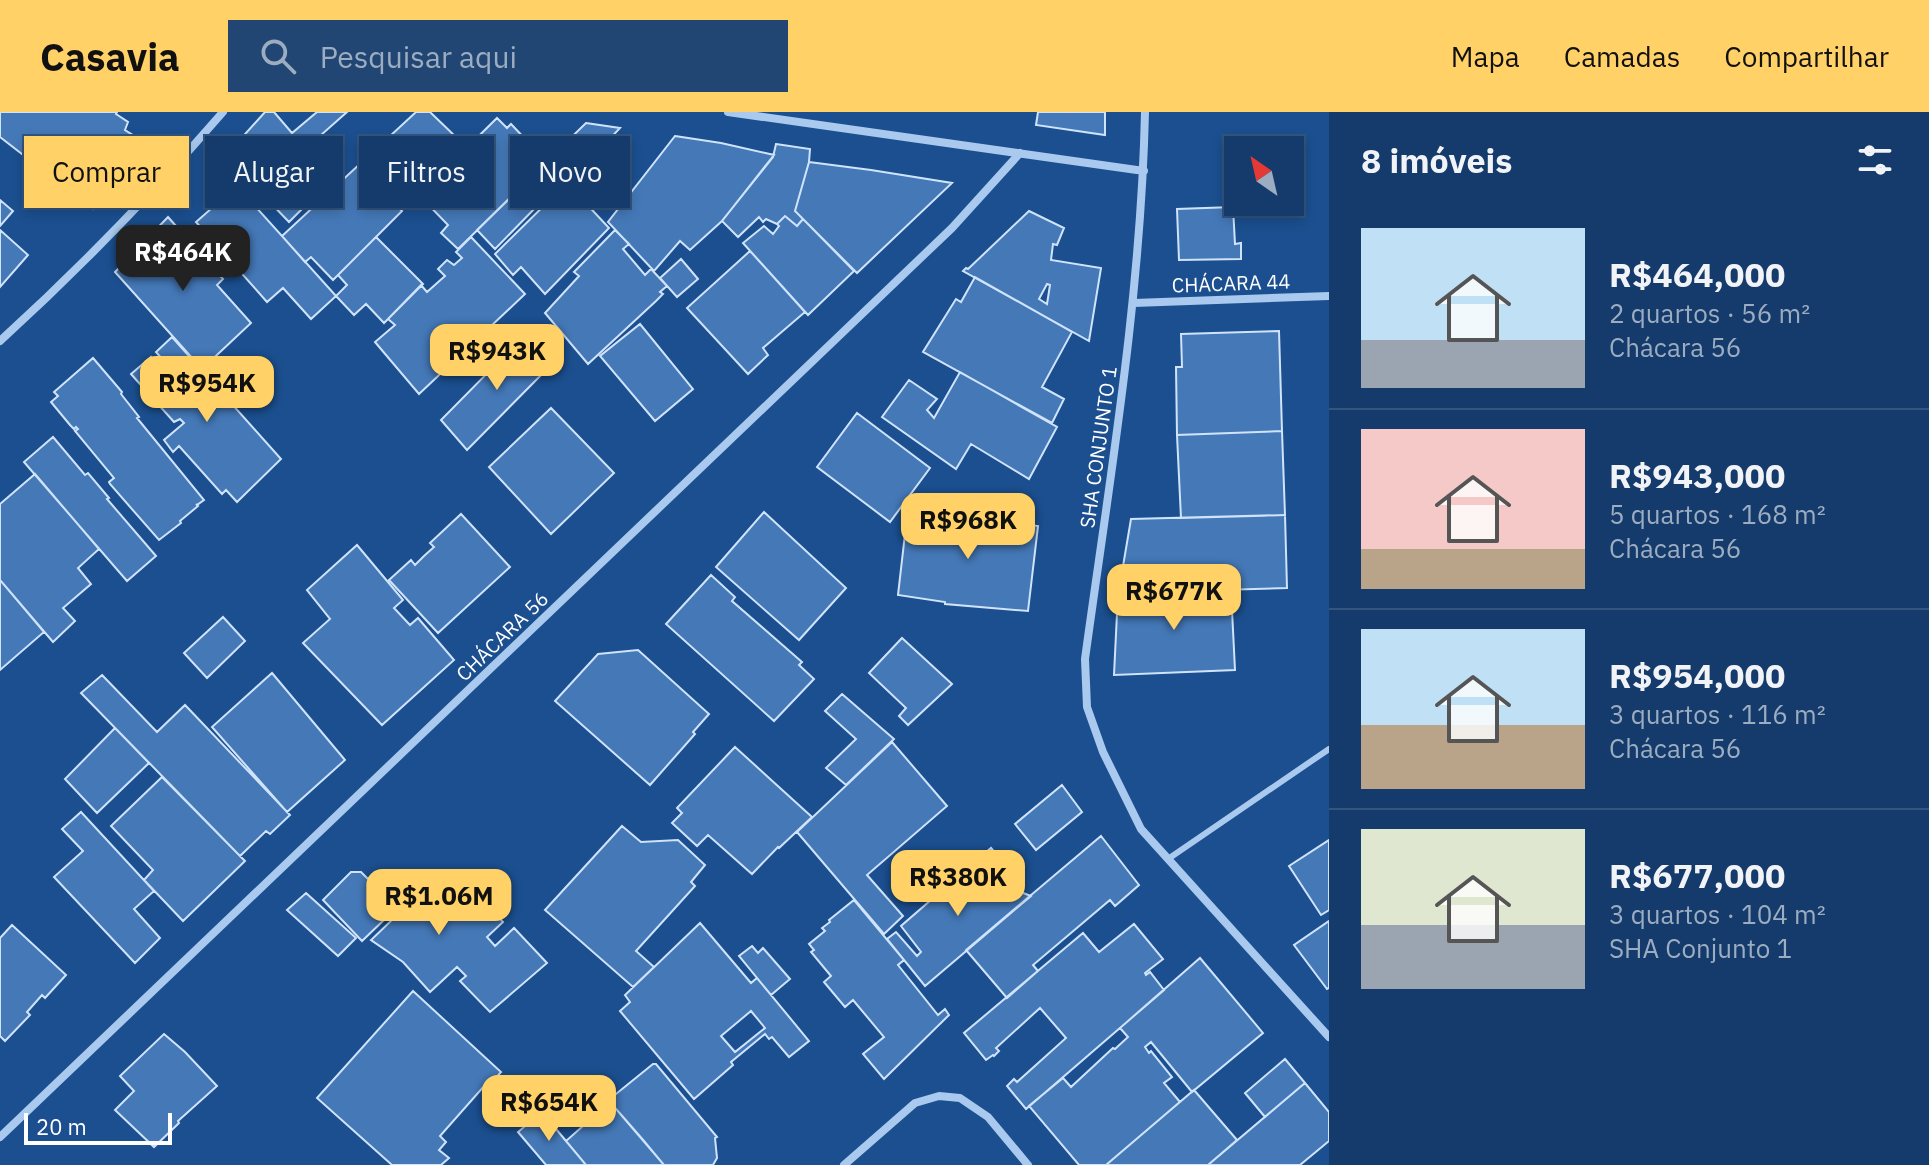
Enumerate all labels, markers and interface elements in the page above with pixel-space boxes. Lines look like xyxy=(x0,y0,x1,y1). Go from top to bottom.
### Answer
search box xyxy=(228,20,788,92)
text: Casavia xyxy=(40,32,180,81)
icon: search xyxy=(256,34,300,78)
text: Pesquisar aqui xyxy=(320,37,517,76)
text: Mapa xyxy=(1451,38,1520,75)
text: Camadas xyxy=(1564,38,1680,75)
text: Compartilhar xyxy=(1724,38,1889,75)
chip: Comprar xyxy=(24,136,189,208)
chip: Alugar xyxy=(205,136,343,208)
chip: Filtros xyxy=(359,136,494,208)
chip: Novo xyxy=(510,136,630,208)
north arrow xyxy=(1224,136,1304,216)
map controls xyxy=(1224,136,1304,216)
text: 8 imóveis xyxy=(1361,138,1512,182)
icon: filters xyxy=(1853,138,1897,182)
pin: R$464K xyxy=(118,225,248,293)
text: R$464K xyxy=(134,234,232,268)
text: R$464,000 xyxy=(1609,252,1785,296)
icon: home xyxy=(1425,260,1521,356)
street label: CHÁCARA 44 xyxy=(1171,267,1291,299)
text: 2 quartos · 56 m² xyxy=(1609,296,1810,330)
pin: R$943K xyxy=(432,324,562,392)
text: Chácara 56 xyxy=(1609,330,1741,364)
text: R$943K xyxy=(448,333,546,367)
pin: R$954K xyxy=(142,356,272,424)
street label: SHA CONJUNTO 1 xyxy=(1073,364,1123,530)
text: R$954K xyxy=(158,365,256,399)
text: R$943,000 xyxy=(1609,453,1785,497)
icon: home xyxy=(1425,461,1521,557)
pin: R$968K xyxy=(903,493,1033,561)
text: 5 quartos · 168 m² xyxy=(1609,497,1826,531)
text: R$968K xyxy=(919,502,1017,536)
text: Chácara 56 xyxy=(1609,531,1741,565)
pin: R$677K xyxy=(1109,564,1239,632)
text: R$677K xyxy=(1125,573,1223,607)
street label: CHÁCARA 56 xyxy=(450,585,554,687)
text: R$954,000 xyxy=(1609,653,1785,697)
icon: home xyxy=(1425,661,1521,757)
text: 3 quartos · 116 m² xyxy=(1609,697,1826,731)
text: Chácara 56 xyxy=(1609,731,1741,765)
pin: R$380K xyxy=(893,850,1023,918)
text: R$677,000 xyxy=(1609,853,1785,897)
text: R$380K xyxy=(909,859,1007,893)
icon: home xyxy=(1425,861,1521,957)
pin: R$1.06M xyxy=(365,869,513,937)
text: R$1.06M xyxy=(384,878,494,912)
text: 3 quartos · 104 m² xyxy=(1609,897,1826,931)
text: SHA Conjunto 1 xyxy=(1609,931,1792,965)
pin: R$654K xyxy=(484,1075,614,1143)
text: R$654K xyxy=(500,1084,598,1118)
scale bar xyxy=(24,1109,172,1145)
text: 20 m xyxy=(36,1112,87,1141)

